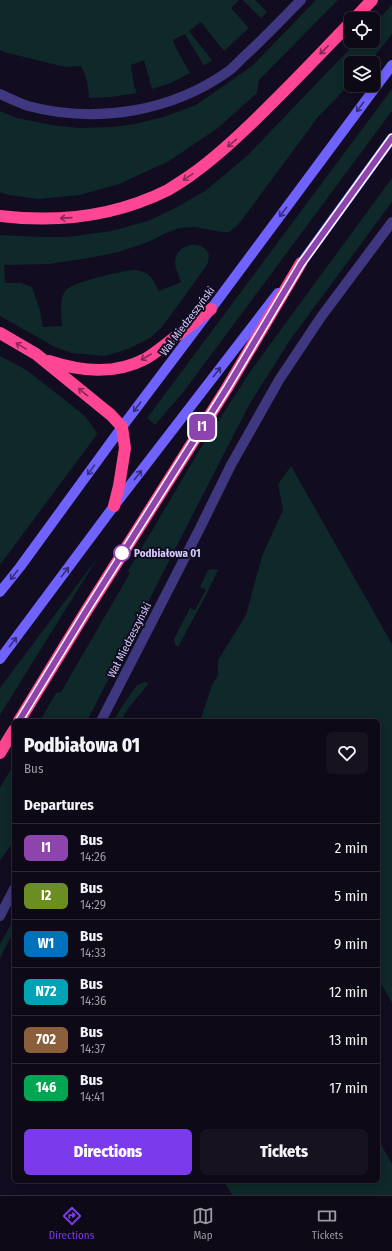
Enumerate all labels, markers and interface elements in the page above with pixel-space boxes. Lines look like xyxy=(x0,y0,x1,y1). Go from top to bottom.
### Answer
map controls xyxy=(344,12,380,92)
button: locate xyxy=(344,12,380,48)
one-way arrow xyxy=(319,45,329,55)
button: layers xyxy=(344,56,380,92)
one-way arrow xyxy=(356,102,365,113)
one-way arrow xyxy=(227,138,238,147)
one-way arrow xyxy=(182,173,193,181)
one-way arrow xyxy=(279,206,287,217)
one-way arrow xyxy=(60,214,73,221)
street label: Wał Miedzeszyński xyxy=(157,284,218,358)
one-way arrow xyxy=(15,341,27,349)
one-way arrow xyxy=(140,354,152,362)
one-way arrow xyxy=(213,367,222,378)
one-way arrow xyxy=(77,388,88,396)
one-way arrow xyxy=(133,402,141,413)
line badge: I1 xyxy=(184,414,220,440)
text: I1 xyxy=(197,418,207,435)
one-way arrow xyxy=(86,464,95,475)
one-way arrow xyxy=(134,470,142,481)
marker: Podbiałowa 01 xyxy=(113,544,131,562)
place label: Podbiałowa 01 xyxy=(134,547,201,560)
one-way arrow xyxy=(61,566,69,577)
one-way arrow xyxy=(9,569,18,580)
street label: Wał Miedzeszyński xyxy=(105,600,154,680)
one-way arrow xyxy=(8,637,17,648)
button: heart xyxy=(326,732,368,774)
text: Podbiałowa 01 xyxy=(24,734,140,757)
text: Bus xyxy=(24,761,43,776)
text: Departures xyxy=(24,796,94,814)
text: Bus xyxy=(80,831,103,849)
text: I1 xyxy=(41,839,51,856)
text: 2 min xyxy=(335,839,368,857)
text: 14:26 xyxy=(80,849,106,864)
text: Bus xyxy=(80,879,103,897)
text: I2 xyxy=(41,887,51,904)
text: 5 min xyxy=(334,887,368,905)
text: 14:29 xyxy=(80,897,106,912)
text: Bus xyxy=(80,927,103,945)
text: W1 xyxy=(38,935,54,952)
text: 9 min xyxy=(334,935,368,953)
text: 14:33 xyxy=(80,945,106,960)
text: Bus xyxy=(80,975,103,993)
text: N72 xyxy=(36,983,56,1000)
text: 12 min xyxy=(329,983,368,1001)
text: 14:36 xyxy=(80,993,107,1008)
text: Bus xyxy=(80,1023,103,1041)
text: 702 xyxy=(36,1031,56,1048)
text: 13 min xyxy=(329,1031,368,1049)
text: 14:37 xyxy=(80,1041,105,1056)
text: Bus xyxy=(80,1071,103,1089)
text: 146 xyxy=(36,1079,56,1096)
text: 17 min xyxy=(329,1079,368,1097)
text: 14:41 xyxy=(80,1089,105,1104)
button: Directions xyxy=(24,1129,192,1175)
button: Tickets xyxy=(200,1129,368,1175)
tab: Directions xyxy=(49,1205,94,1242)
tab: Map xyxy=(192,1205,214,1242)
tab: Tickets xyxy=(312,1205,343,1242)

